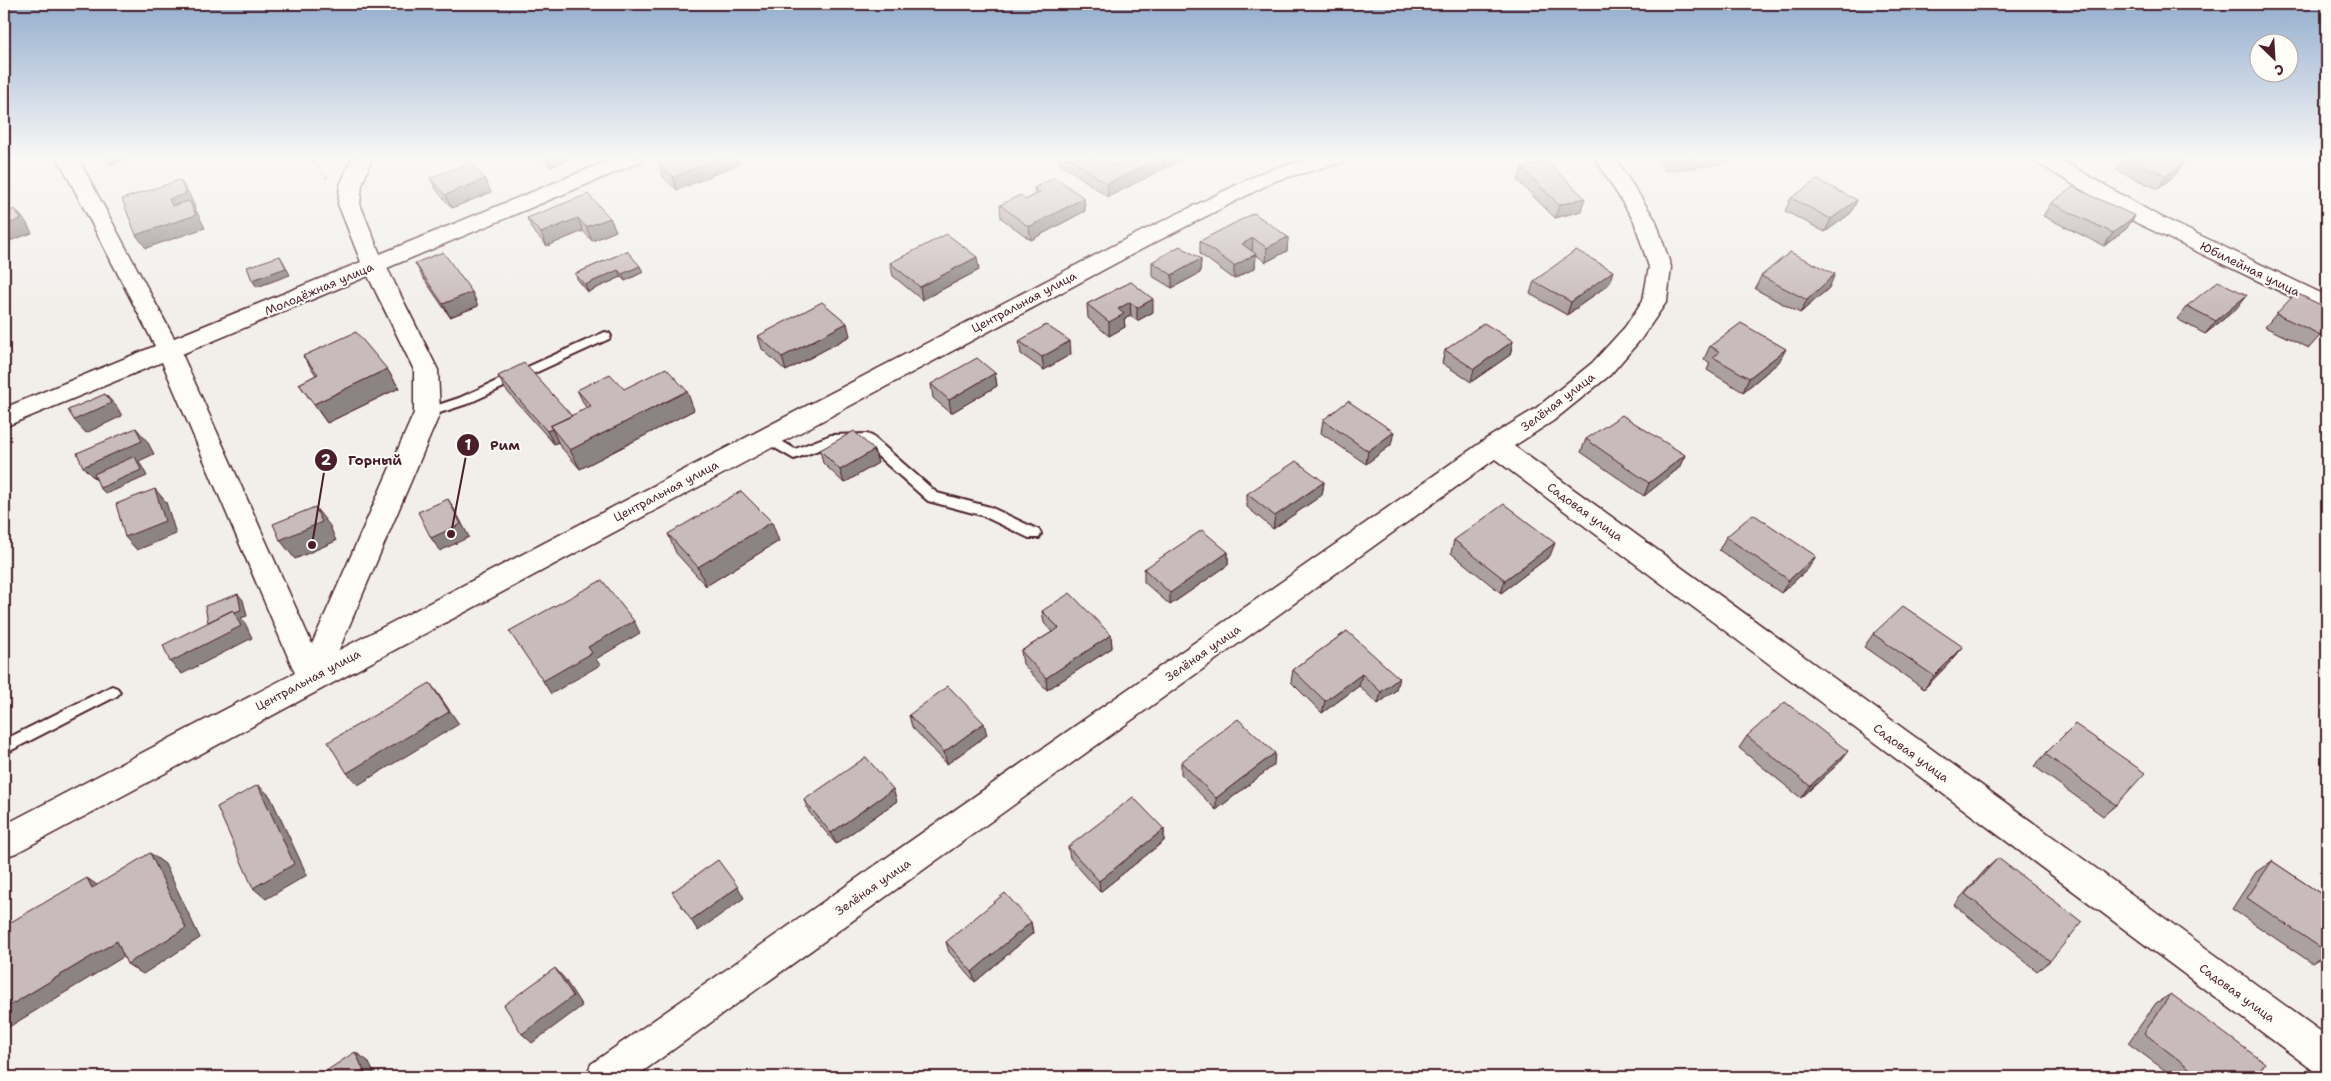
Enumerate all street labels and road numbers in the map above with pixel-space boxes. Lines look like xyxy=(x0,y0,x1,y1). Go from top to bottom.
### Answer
street label: Юбилейная улица xyxy=(2197,238,2303,300)
street label: Молодёжная улица xyxy=(262,259,376,319)
street label: Центральная улица xyxy=(969,267,1080,336)
street label: Зелёная улица xyxy=(1518,369,1599,435)
street label: Центральная улица xyxy=(611,456,722,525)
street label: Садовая улица xyxy=(1544,479,1627,545)
street label: Зелёная улица xyxy=(1162,621,1244,685)
street label: Центральная улица xyxy=(253,645,364,714)
street label: Садовая улица xyxy=(1870,720,1953,786)
street label: Зелёная улица xyxy=(832,855,914,919)
street label: Садовая улица xyxy=(2196,960,2279,1026)

